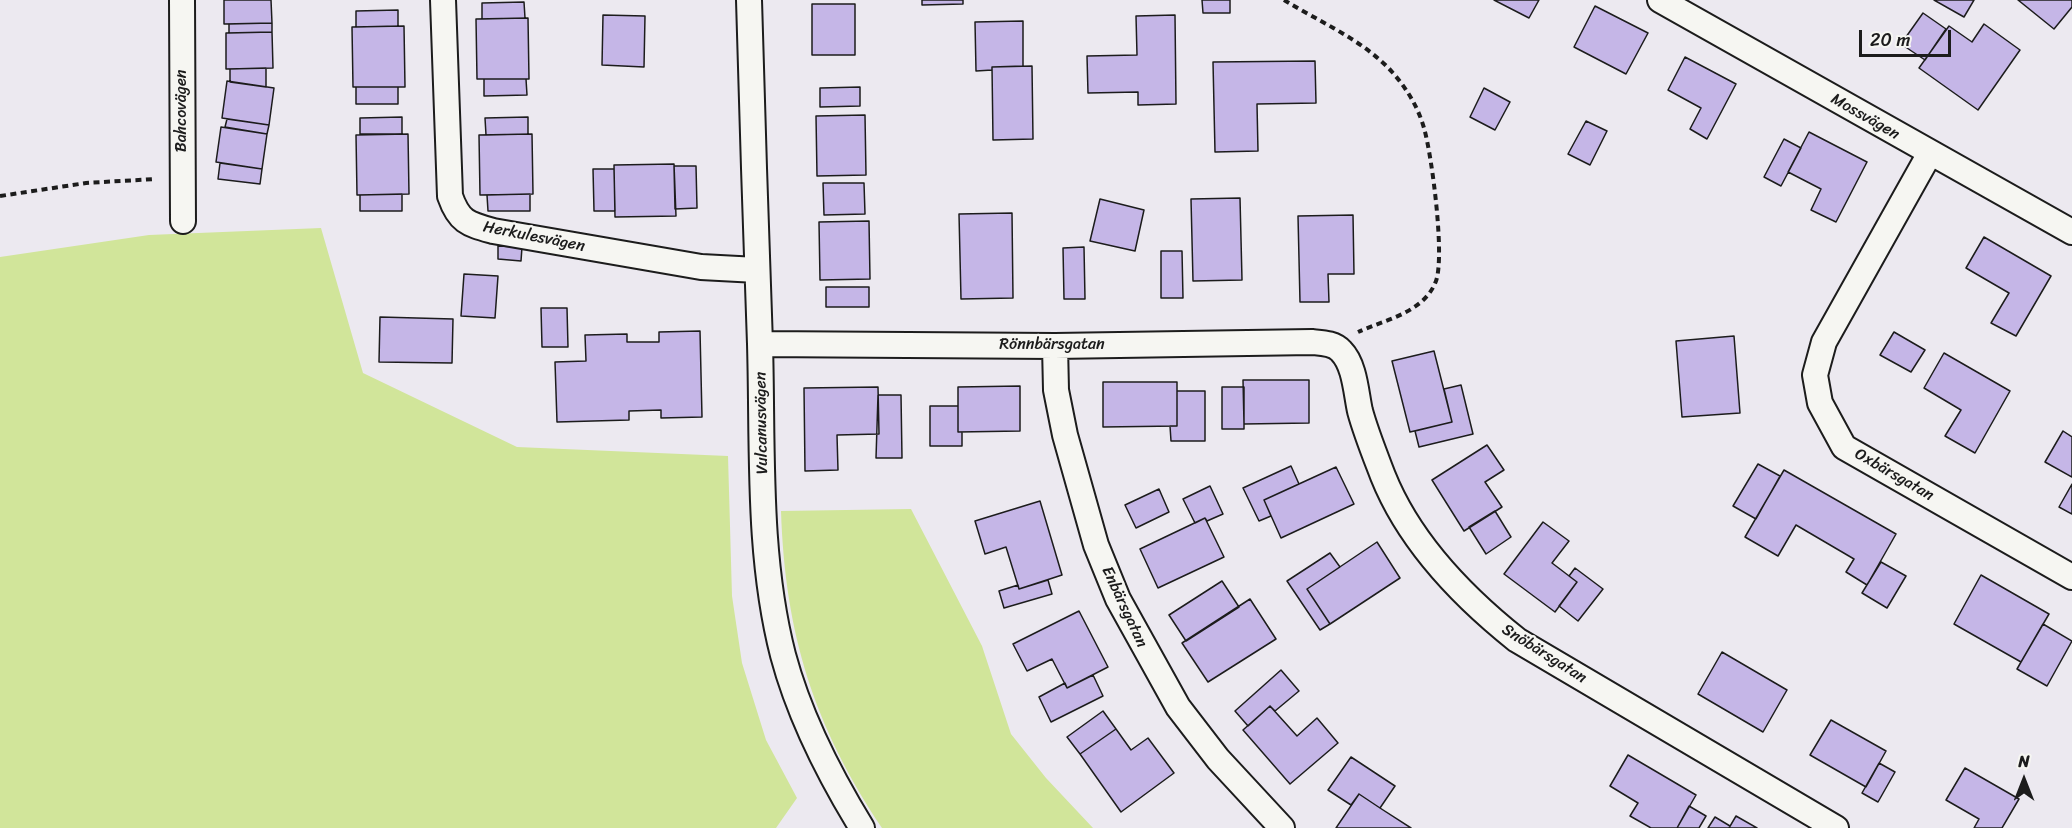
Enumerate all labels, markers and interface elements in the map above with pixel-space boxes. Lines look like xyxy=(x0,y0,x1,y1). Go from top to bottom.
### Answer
scale bar xyxy=(1862,18,1954,56)
text: 20 m xyxy=(1870,24,1910,56)
street label: Bahcovägen xyxy=(172,70,192,152)
street label: Mossvägen xyxy=(1827,90,1903,144)
street label: Herkulesvägen xyxy=(482,218,586,256)
street label: Rönnbärsgatan xyxy=(999,335,1105,355)
street label: Vulcanusvägen xyxy=(752,371,772,475)
street label: Oxbärsgatan xyxy=(1851,445,1937,505)
street label: Enbärsgatan xyxy=(1097,563,1151,651)
street label: Snöbärsgatan xyxy=(1498,620,1590,688)
text: N xyxy=(2018,747,2030,776)
north arrow xyxy=(1994,750,2054,810)

